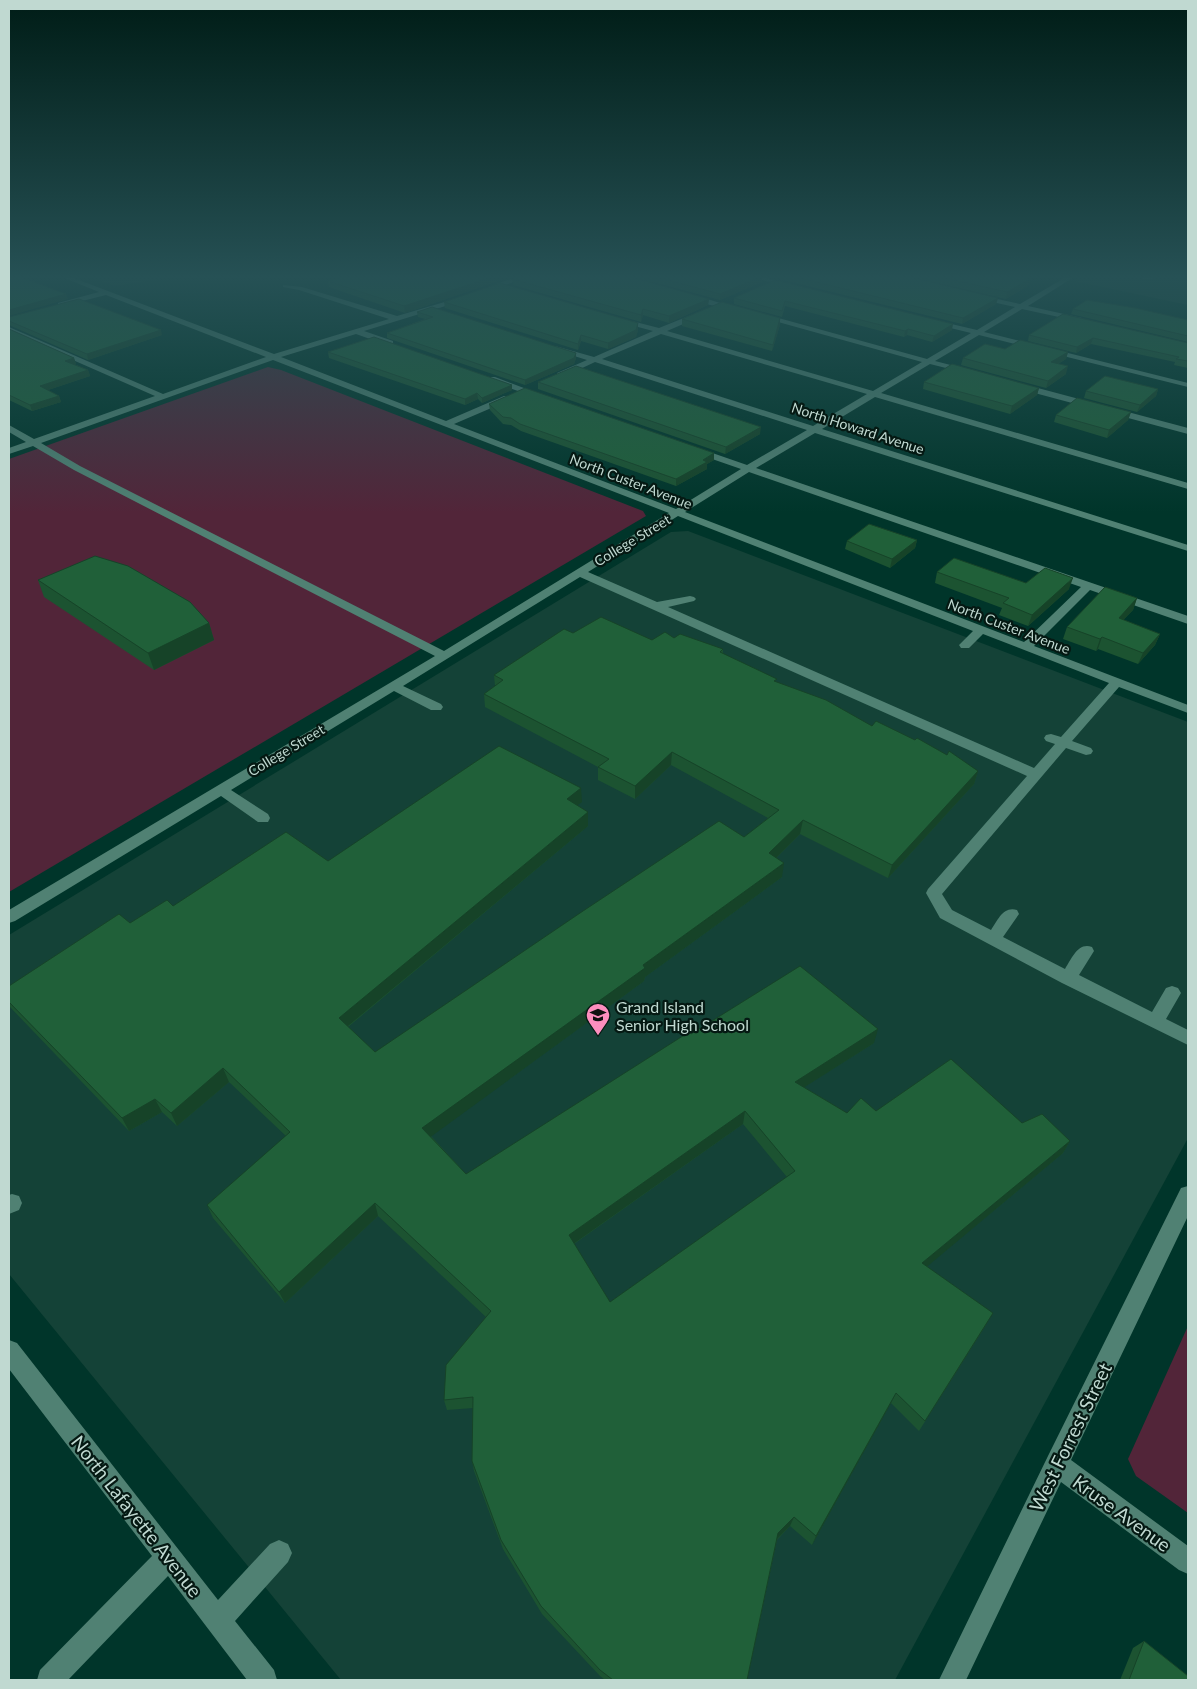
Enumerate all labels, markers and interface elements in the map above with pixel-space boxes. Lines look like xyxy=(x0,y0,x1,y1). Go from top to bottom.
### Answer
street label: North Howard Avenue xyxy=(790,399,926,457)
street label: North Custer Avenue xyxy=(567,450,695,512)
street label: College Street xyxy=(591,511,673,569)
street label: North Custer Avenue xyxy=(945,595,1073,657)
street label: College Street xyxy=(245,721,327,779)
place label: Grand Island Senior High School xyxy=(616,997,749,1034)
school or university icon: Grand Island Senior High School xyxy=(585,1002,611,1036)
street label: West Forrest Street xyxy=(1024,1359,1116,1515)
street label: North Lafayette Avenue xyxy=(67,1431,207,1601)
street label: Kruse Avenue xyxy=(1069,1470,1175,1556)

